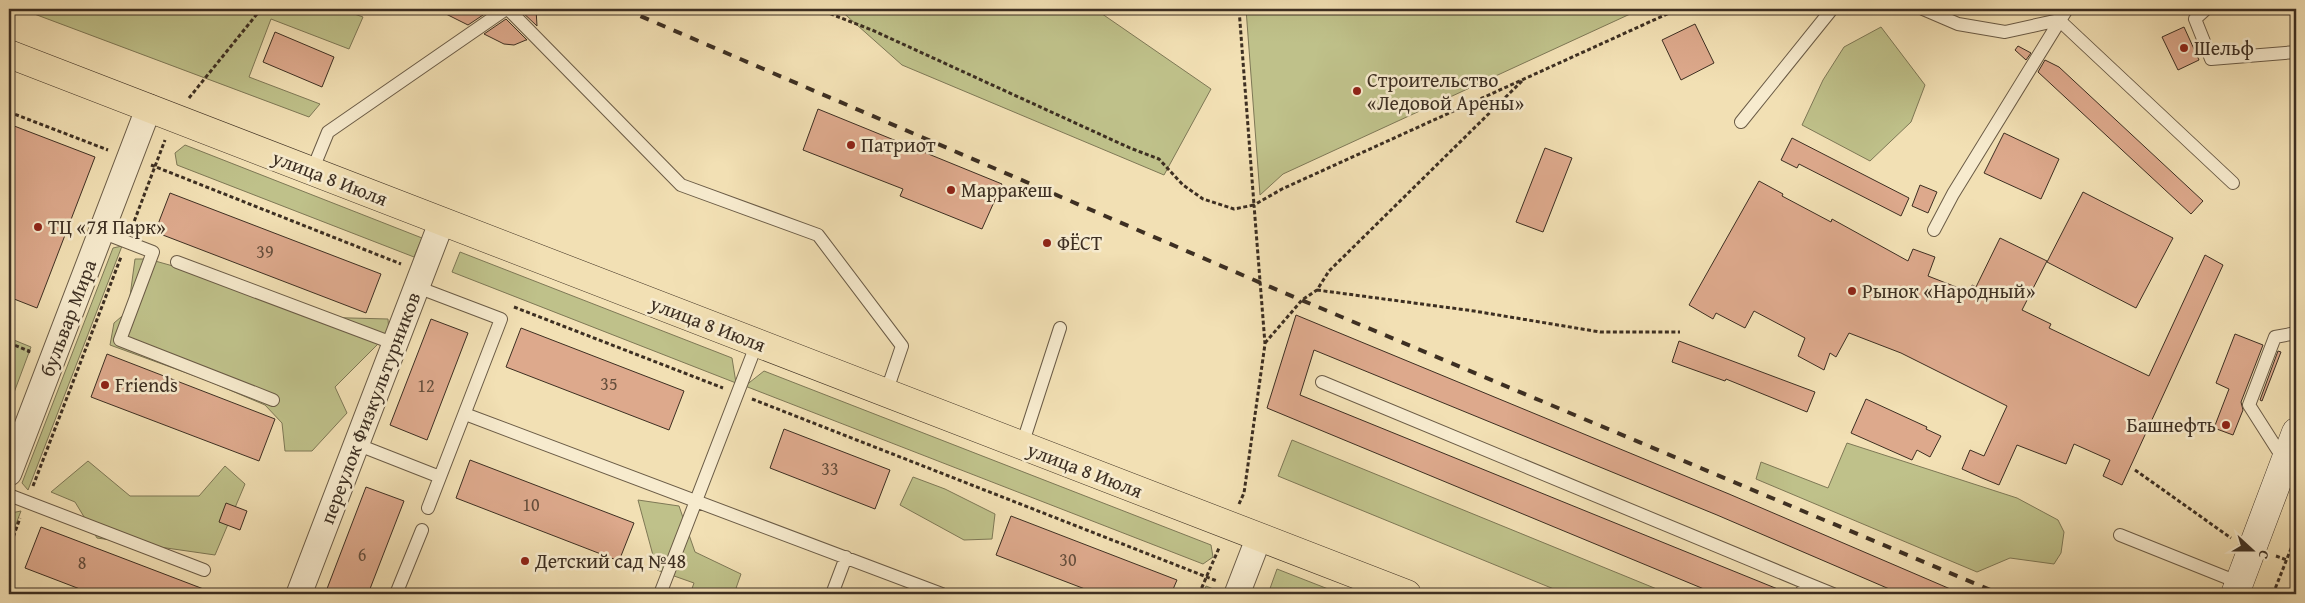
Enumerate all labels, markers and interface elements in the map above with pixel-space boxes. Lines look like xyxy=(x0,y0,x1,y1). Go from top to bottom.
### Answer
place label: Шельф xyxy=(2194,33,2254,62)
marker: Шельф xyxy=(2178,42,2190,54)
place label: Строительство «Ледовой Арены» xyxy=(1367,65,1524,117)
marker: Строительство «Ледовой Арены» xyxy=(1351,85,1363,97)
place label: Патриот xyxy=(861,130,936,159)
marker: Патриот xyxy=(845,139,857,151)
street label: улица 8 Июля xyxy=(267,142,392,213)
place label: Марракеш xyxy=(961,175,1052,204)
marker: Марракеш xyxy=(945,184,957,196)
place label: ТЦ «7Я Парк» xyxy=(48,212,166,241)
marker: ТЦ «7Я Парк» xyxy=(32,221,44,233)
place label: ФЁСТ xyxy=(1057,228,1102,257)
marker: ФЁСТ xyxy=(1041,237,1053,249)
house number: 39 xyxy=(256,238,274,265)
street label: бульвар Мира xyxy=(32,255,103,381)
place label: Рынок «Народный» xyxy=(1862,276,2036,305)
marker: Рынок «Народный» xyxy=(1846,285,1858,297)
street label: переулок Физкультурников xyxy=(312,288,427,528)
street label: улица 8 Июля xyxy=(645,288,770,359)
place label: Friends xyxy=(115,370,178,399)
house number: 35 xyxy=(600,370,618,397)
house number: 12 xyxy=(417,372,435,399)
marker: Friends xyxy=(99,379,111,391)
place label: Башнефть xyxy=(2127,410,2216,439)
marker: Башнефть xyxy=(2220,419,2232,431)
street label: улица 8 Июля xyxy=(1022,434,1147,505)
house number: 33 xyxy=(821,455,839,482)
house number: 10 xyxy=(522,491,540,518)
north arrow xyxy=(2228,526,2278,576)
house number: 6 xyxy=(358,541,366,568)
place label: Детский сад №48 xyxy=(534,546,686,575)
house number: 30 xyxy=(1059,546,1077,573)
text: С xyxy=(2253,547,2275,562)
house number: 8 xyxy=(78,549,86,576)
marker: Детский сад №48 xyxy=(519,555,531,567)

